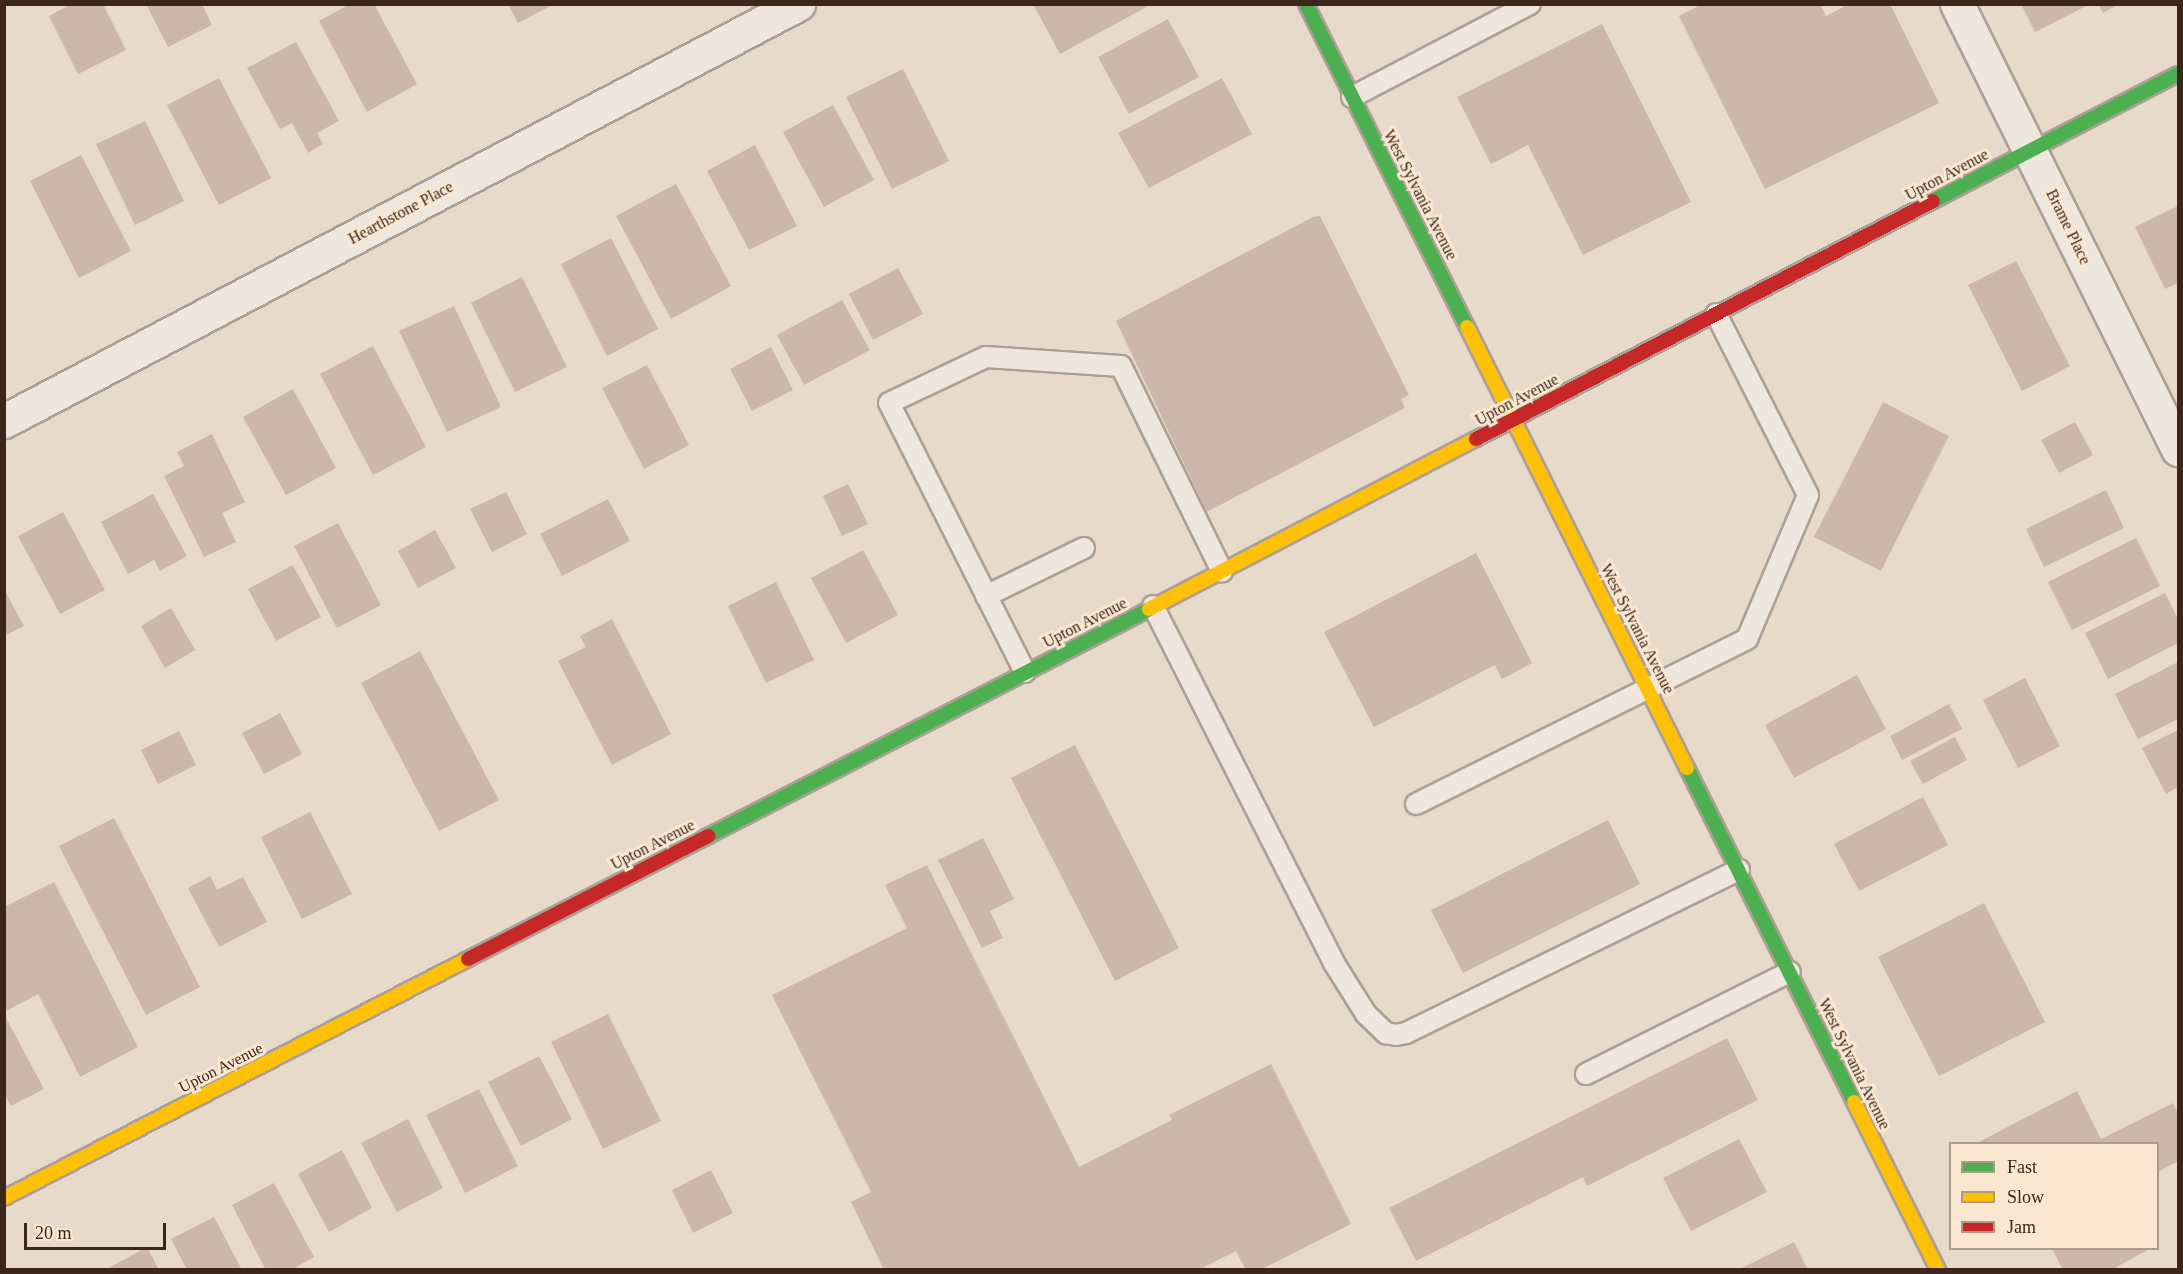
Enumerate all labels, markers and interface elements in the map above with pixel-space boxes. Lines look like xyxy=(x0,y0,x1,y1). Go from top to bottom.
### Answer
street label: West Sylvania Avenue xyxy=(1379,126,1461,264)
street label: Upton Avenue xyxy=(1902,145,1992,205)
street label: Hearthstone Place xyxy=(345,177,457,249)
street label: Brame Place xyxy=(2042,186,2094,268)
street label: Upton Avenue xyxy=(1472,370,1562,430)
street label: West Sylvania Avenue xyxy=(1596,560,1678,698)
street label: Upton Avenue xyxy=(1039,593,1131,653)
street label: Upton Avenue xyxy=(607,815,699,875)
street label: West Sylvania Avenue xyxy=(1814,995,1894,1133)
street label: Upton Avenue xyxy=(175,1038,267,1098)
legend xyxy=(1949,1142,2159,1250)
text: Fast xyxy=(2007,1157,2037,1177)
text: Slow xyxy=(2007,1187,2044,1207)
scale bar xyxy=(27,1211,170,1249)
text: Jam xyxy=(2007,1217,2036,1237)
text: 20 m xyxy=(35,1223,72,1243)

